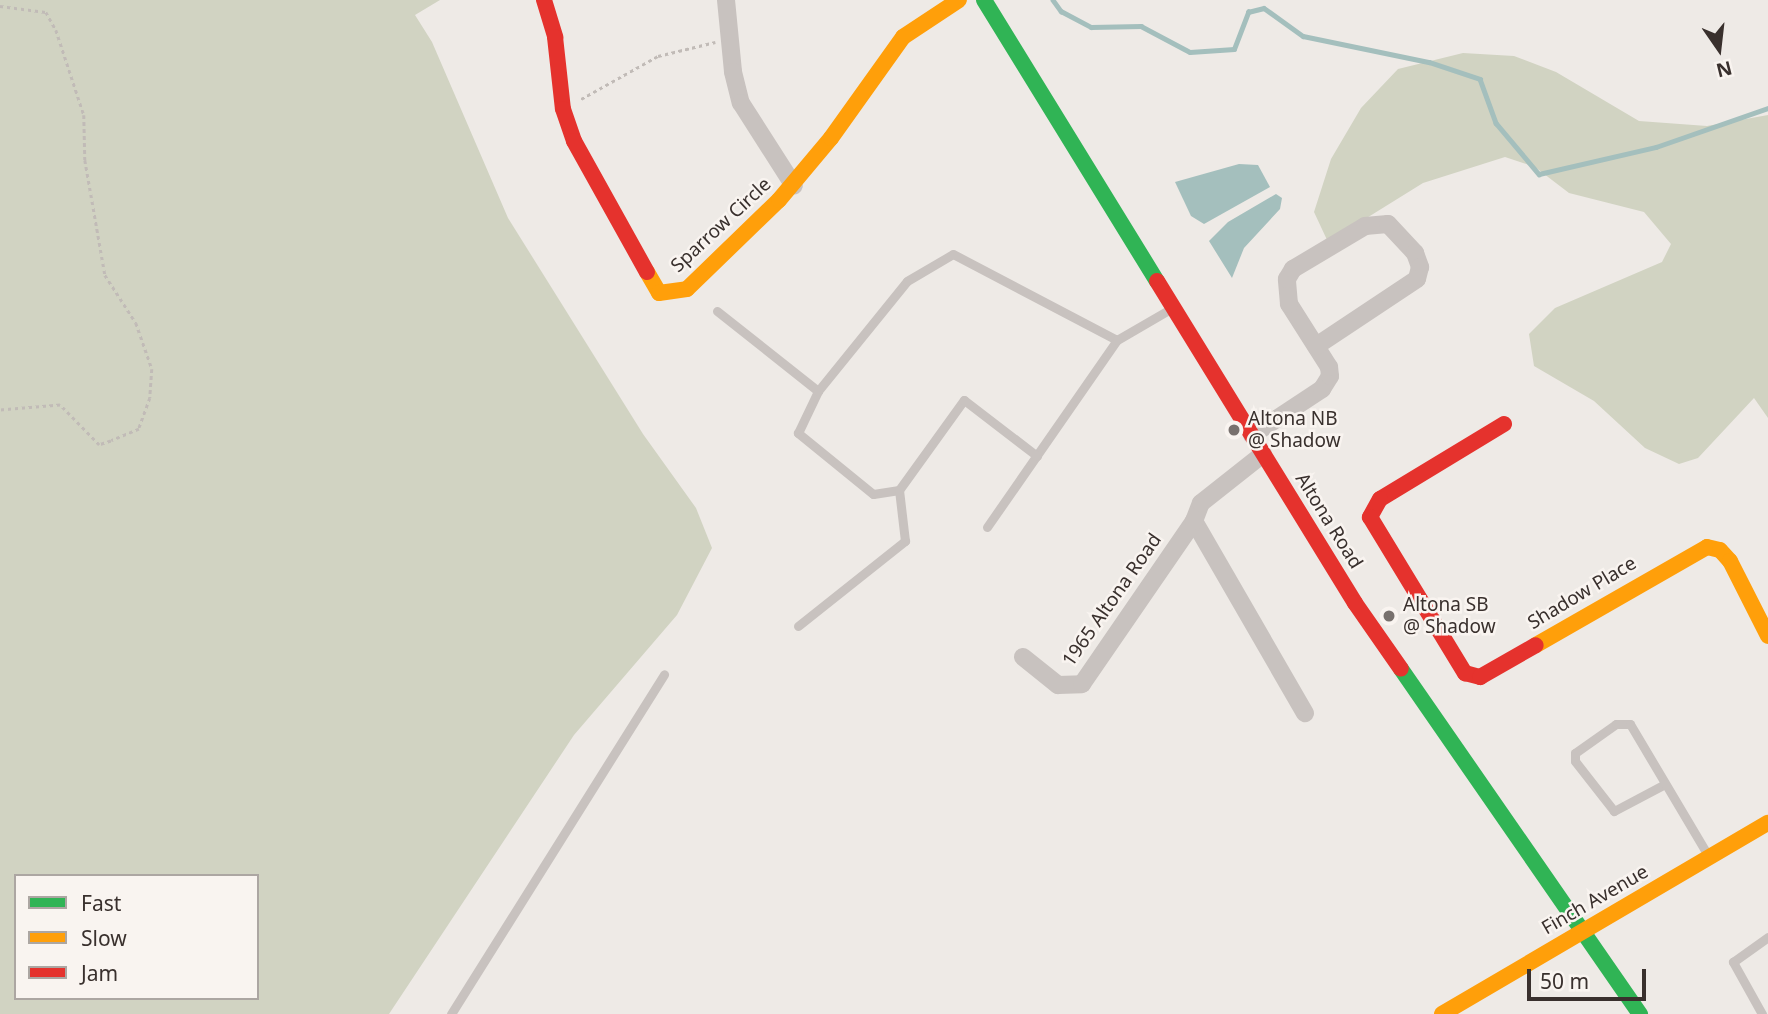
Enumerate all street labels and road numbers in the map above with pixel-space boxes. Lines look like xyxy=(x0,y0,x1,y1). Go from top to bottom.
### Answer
street label: Sparrow Circle xyxy=(666,173,776,277)
street label: Altona Road xyxy=(1291,469,1367,573)
street label: 1965 Altona Road xyxy=(1058,529,1166,671)
street label: Shadow Place xyxy=(1524,552,1640,634)
street label: Finch Avenue xyxy=(1538,860,1652,940)

